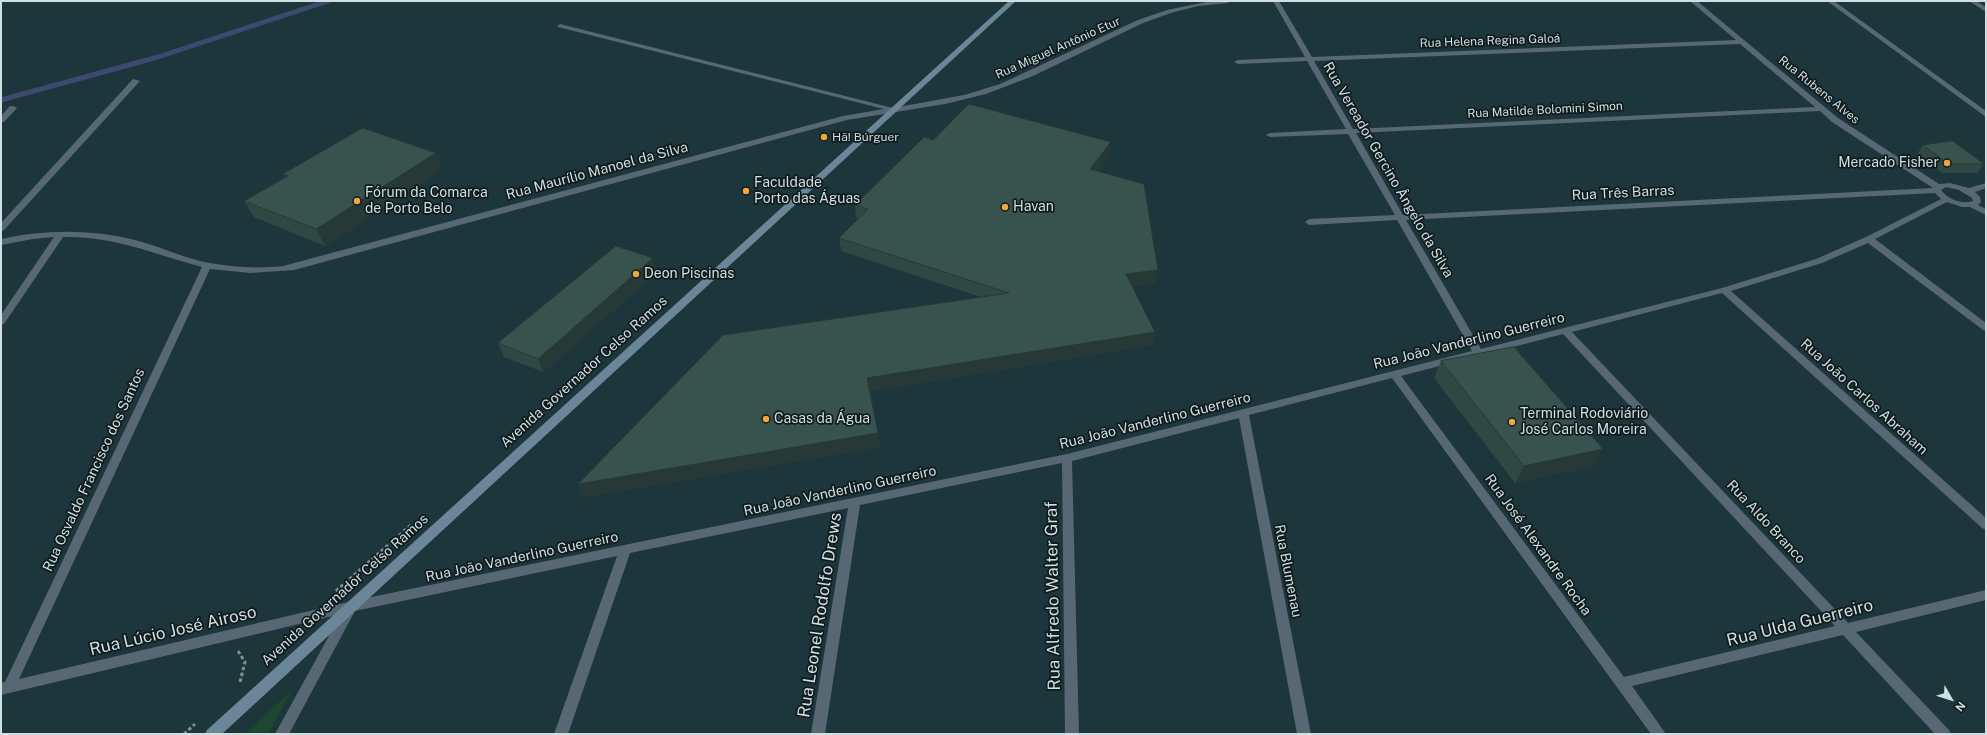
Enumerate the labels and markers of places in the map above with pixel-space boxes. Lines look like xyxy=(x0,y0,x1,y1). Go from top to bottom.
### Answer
place label: Hã! Búrguer xyxy=(832,130,899,144)
marker: Hã! Búrguer xyxy=(819,132,829,142)
place label: Mercado Fisher xyxy=(1838,155,1939,171)
marker: Mercado Fisher xyxy=(1942,158,1952,168)
place label: Faculdade Porto das Águas xyxy=(754,175,860,208)
place label: Fórum da Comarca de Porto Belo xyxy=(365,185,488,218)
marker: Faculdade Porto das Águas xyxy=(741,186,751,196)
marker: Fórum da Comarca de Porto Belo xyxy=(352,196,362,206)
place label: Havan xyxy=(1013,199,1054,215)
marker: Havan xyxy=(1000,202,1010,212)
place label: Deon Piscinas xyxy=(644,266,734,282)
marker: Deon Piscinas xyxy=(631,269,641,279)
place label: Terminal Rodoviário José Carlos Moreira xyxy=(1520,406,1648,438)
place label: Casas da Água xyxy=(774,411,870,427)
marker: Casas da Água xyxy=(761,414,771,424)
marker: Terminal Rodoviário José Carlos Moreira xyxy=(1507,417,1517,427)

